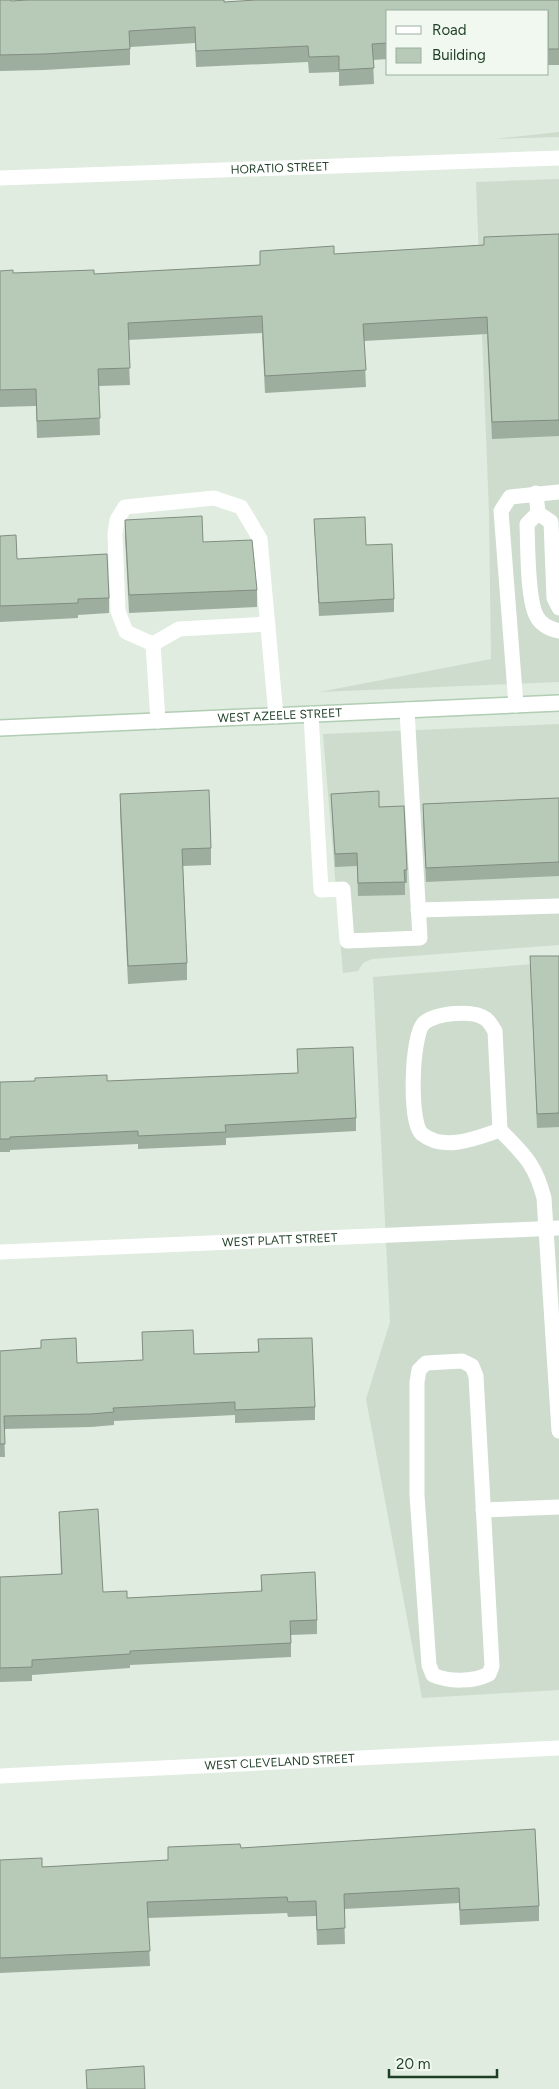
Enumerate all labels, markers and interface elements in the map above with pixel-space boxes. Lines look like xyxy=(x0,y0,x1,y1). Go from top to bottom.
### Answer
legend xyxy=(386,10,549,75)
text: Road xyxy=(432,21,467,39)
text: Building xyxy=(432,46,486,64)
street label: HORATIO STREET xyxy=(230,159,330,177)
street label: WEST AZEELE STREET xyxy=(217,706,343,725)
street label: WEST PLATT STREET xyxy=(222,1231,338,1249)
street label: WEST CLEVELAND STREET xyxy=(204,1751,355,1773)
scale bar xyxy=(389,2046,496,2078)
text: 20 m xyxy=(396,2055,430,2073)

